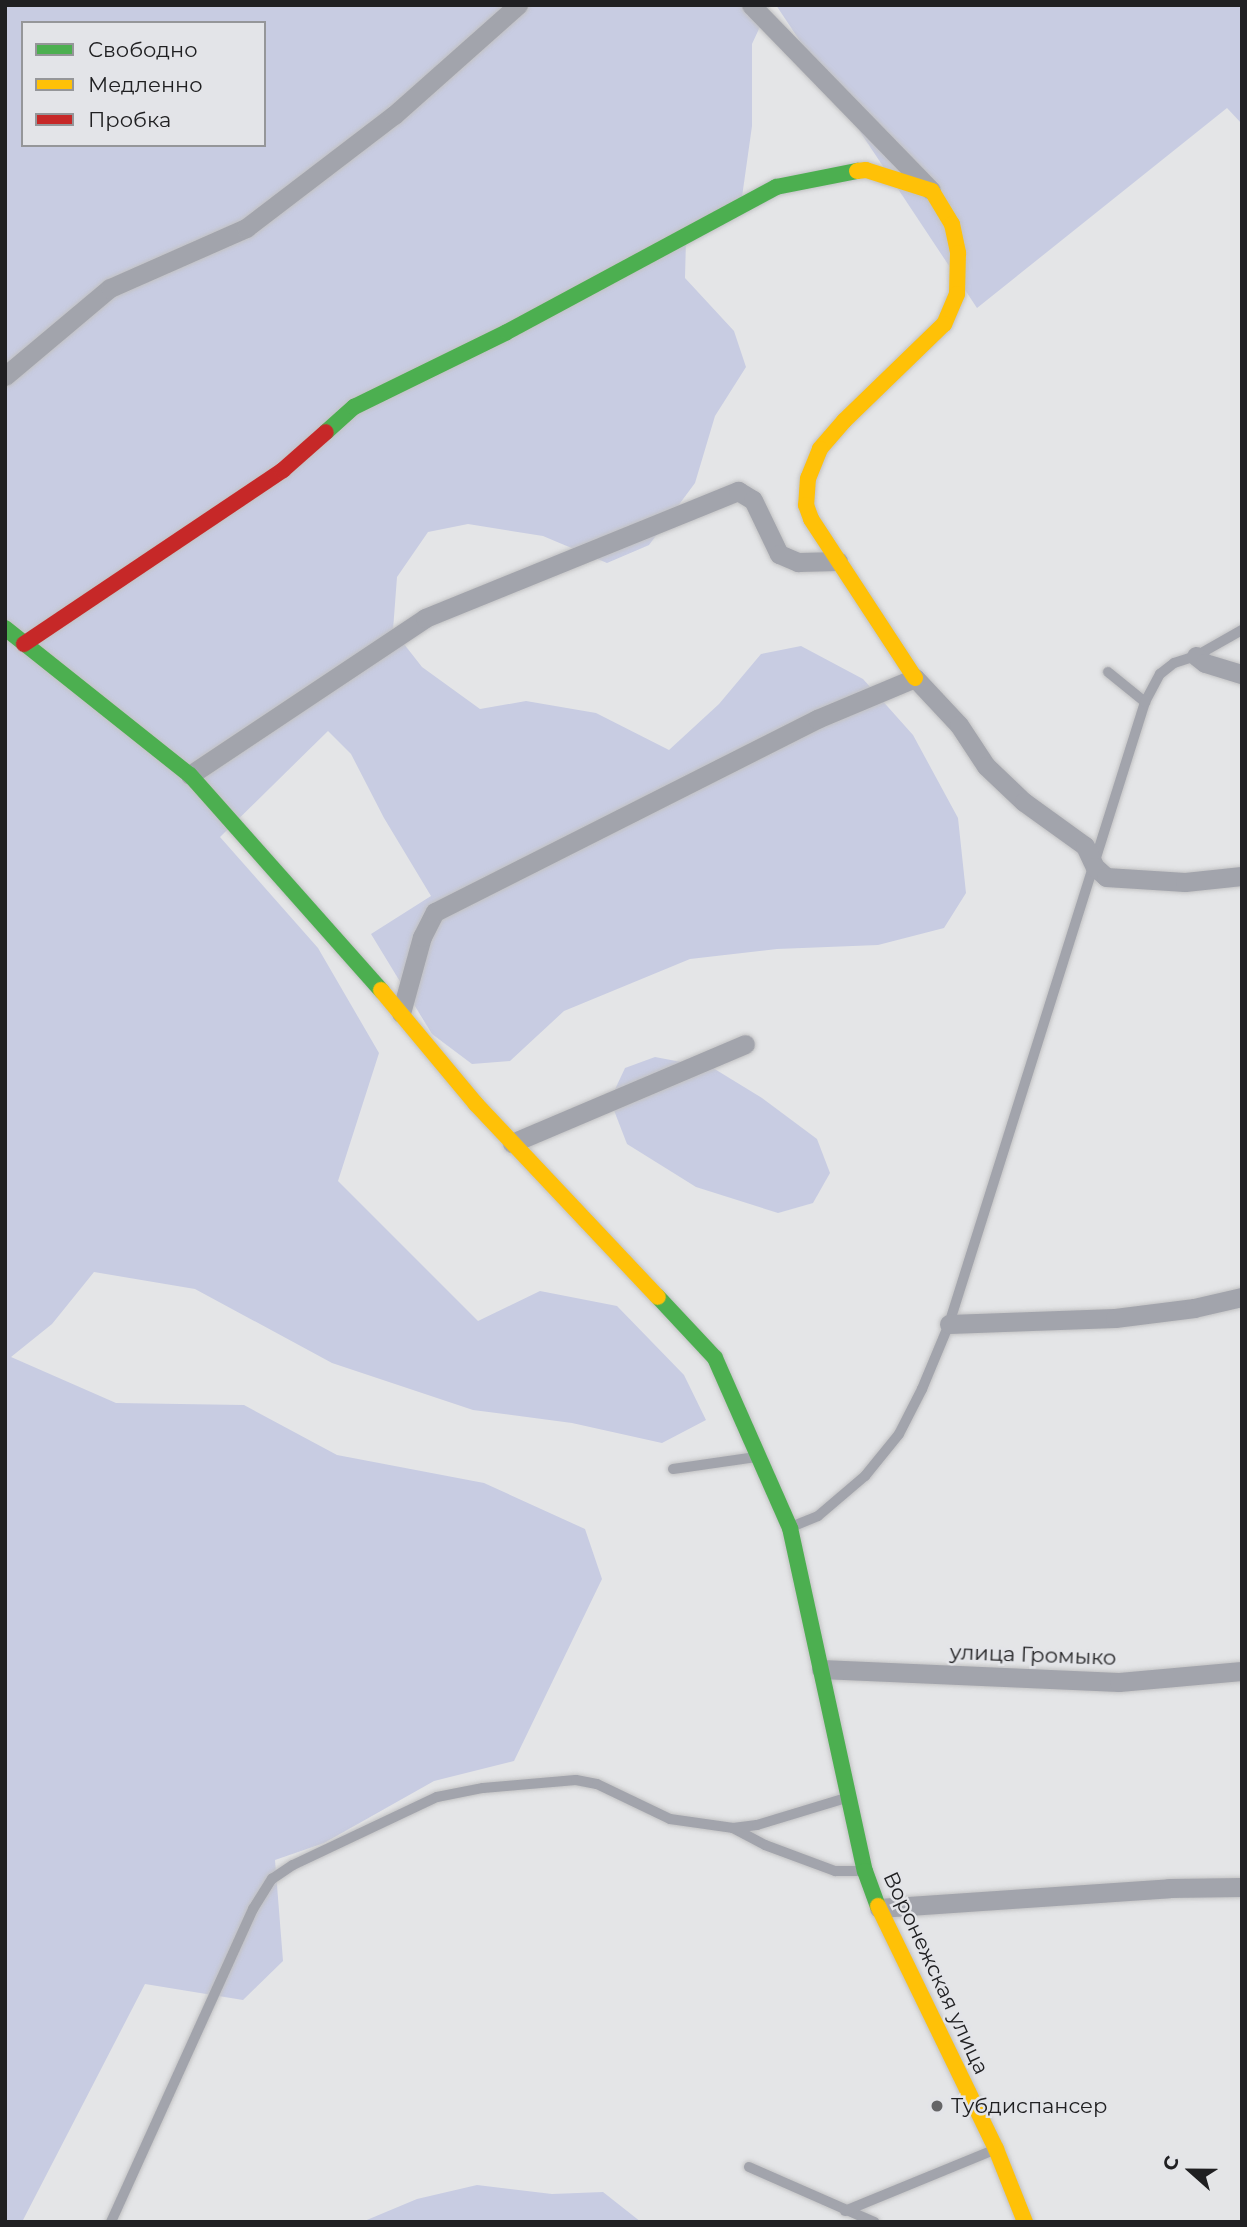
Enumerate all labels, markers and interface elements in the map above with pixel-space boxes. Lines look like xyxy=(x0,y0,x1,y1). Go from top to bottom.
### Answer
legend xyxy=(21,21,266,147)
text: Свободно xyxy=(88,37,198,62)
text: Медленно xyxy=(88,72,203,97)
text: Пробка xyxy=(88,107,171,132)
street label: улица Громыко xyxy=(949,1640,1117,1670)
street label: Воронежская улица xyxy=(878,1868,994,2078)
place label: Тубдиспансер xyxy=(951,2093,1108,2119)
marker: Тубдиспансер xyxy=(929,2098,945,2114)
north arrow xyxy=(1156,2136,1226,2206)
text: С xyxy=(1158,2153,1184,2174)

